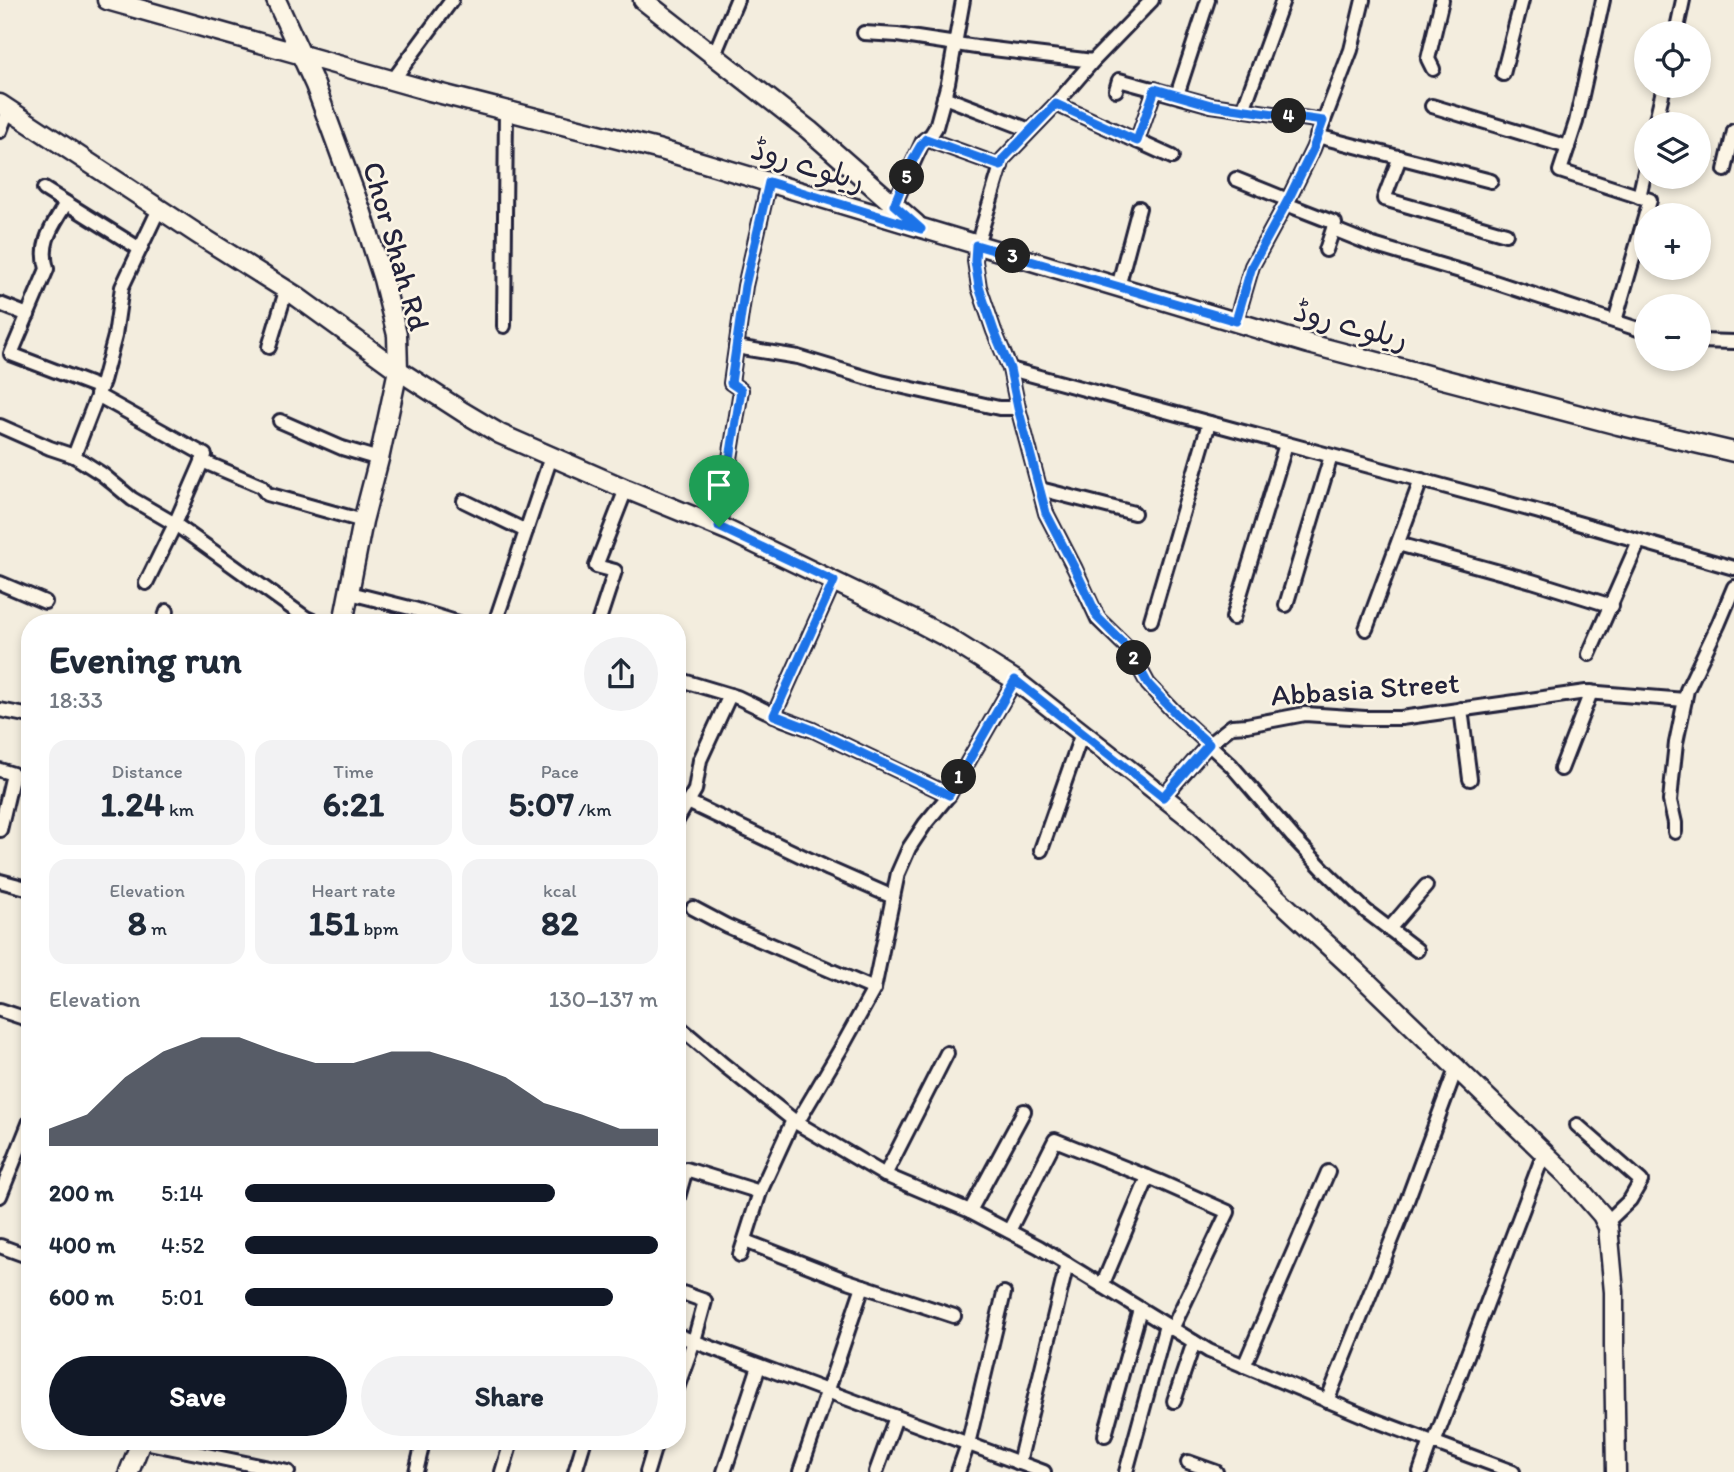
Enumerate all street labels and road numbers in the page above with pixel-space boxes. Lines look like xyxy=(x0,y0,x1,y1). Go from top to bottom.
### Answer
street label: ریلوے روڈ xyxy=(746,130,869,201)
street label: Chor Shah Rd xyxy=(355,157,438,335)
street label: ریلوے روڈ xyxy=(1289,292,1412,359)
street label: Abbasia Street xyxy=(1269,663,1460,714)

